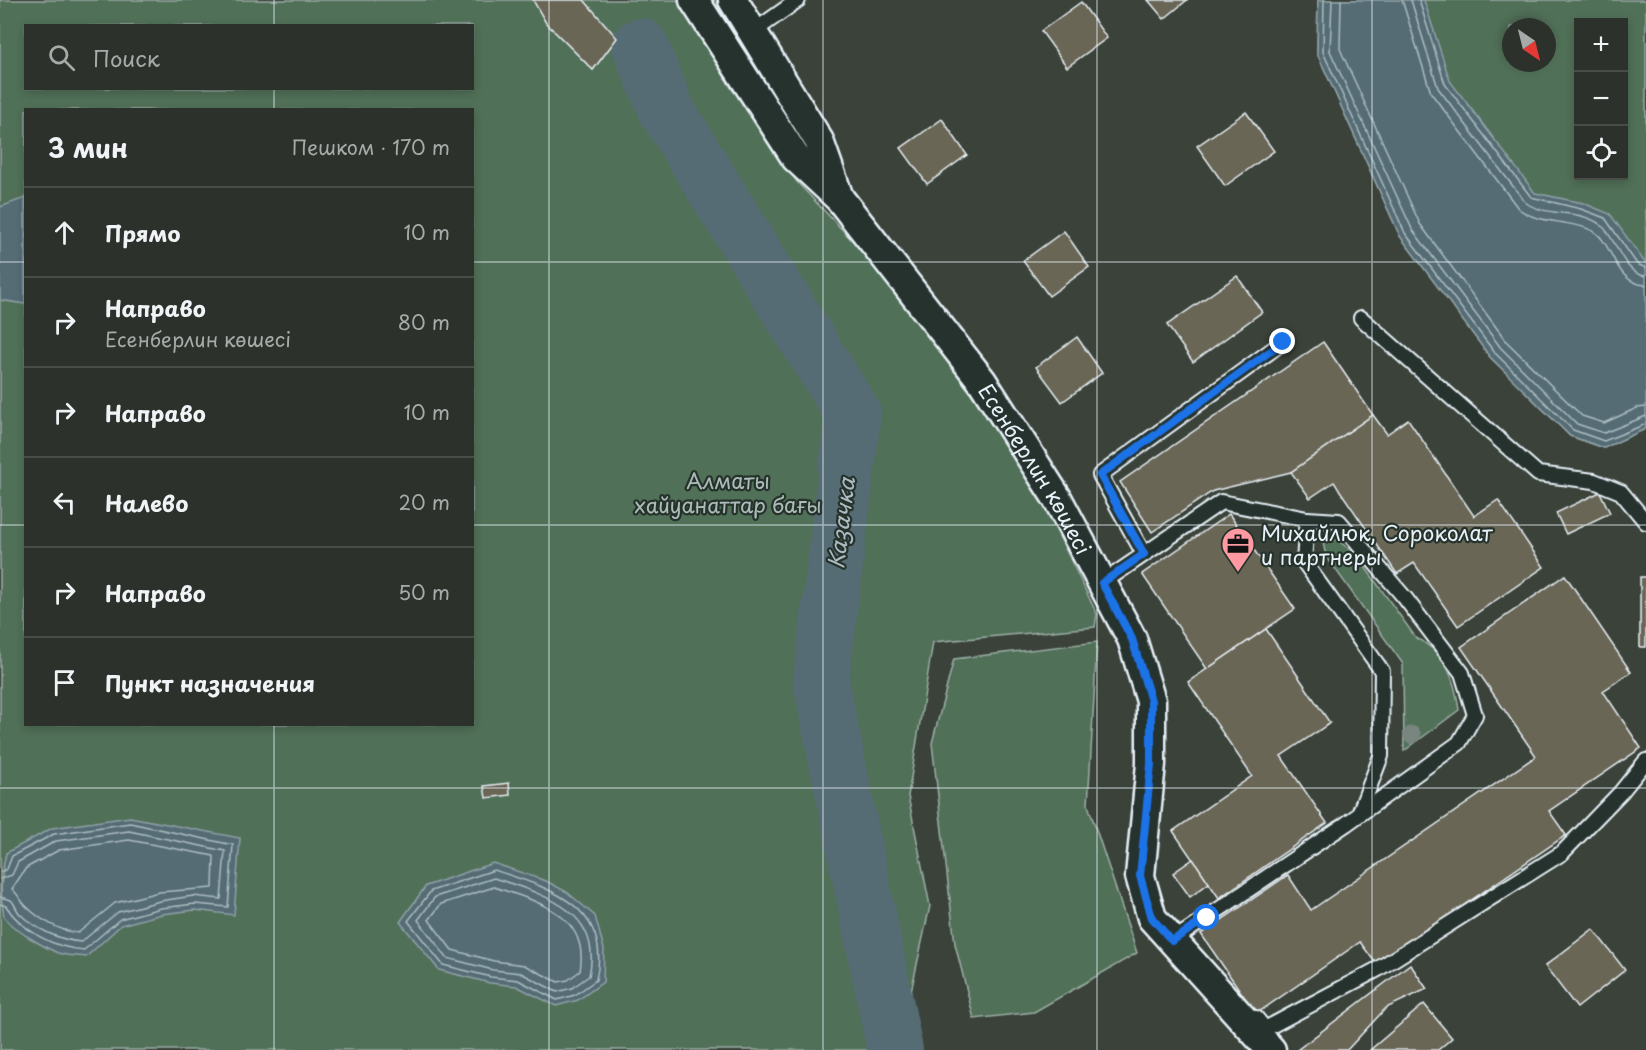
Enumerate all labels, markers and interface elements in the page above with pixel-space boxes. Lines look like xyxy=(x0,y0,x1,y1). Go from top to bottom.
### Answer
north arrow xyxy=(1502,18,1556,72)
map controls xyxy=(1574,18,1628,180)
button: + xyxy=(1574,18,1628,72)
search box xyxy=(24,24,474,90)
icon: search xyxy=(45,41,78,74)
text: Поиск xyxy=(93,41,160,74)
button: − xyxy=(1574,72,1628,126)
button: locate xyxy=(1574,126,1628,180)
text: 3 мин xyxy=(48,128,128,167)
text: Пешком · 170 m xyxy=(292,132,450,162)
icon: ahead xyxy=(48,216,81,249)
text: Прямо xyxy=(105,216,180,249)
text: 10 m xyxy=(403,217,450,247)
text: Направо xyxy=(105,291,206,324)
icon: right xyxy=(48,306,81,339)
text: 80 m xyxy=(398,307,450,337)
text: Есенберлин көшесі xyxy=(105,324,291,354)
route end xyxy=(1269,328,1295,354)
street label: Есенберлин көшесі xyxy=(971,377,1100,560)
icon: right xyxy=(48,396,81,429)
text: Направо xyxy=(105,396,206,429)
text: 10 m xyxy=(403,397,450,427)
park label: Алматы хайуанаттар бағы xyxy=(634,464,822,520)
water label: Казачка xyxy=(818,474,862,571)
icon: left xyxy=(48,486,81,519)
text: Налево xyxy=(105,486,188,519)
text: 20 m xyxy=(398,487,450,517)
place label: Михайлюк, Сороколат и партнеры xyxy=(1261,516,1493,572)
office icon: Михайлюк, Сороколат и партнеры xyxy=(1220,526,1256,573)
icon: right xyxy=(48,576,81,609)
text: Направо xyxy=(105,576,206,609)
text: 50 m xyxy=(398,577,450,607)
icon: arrive xyxy=(48,666,81,699)
text: Пункт назначения xyxy=(105,666,315,699)
route start xyxy=(1193,904,1219,930)

